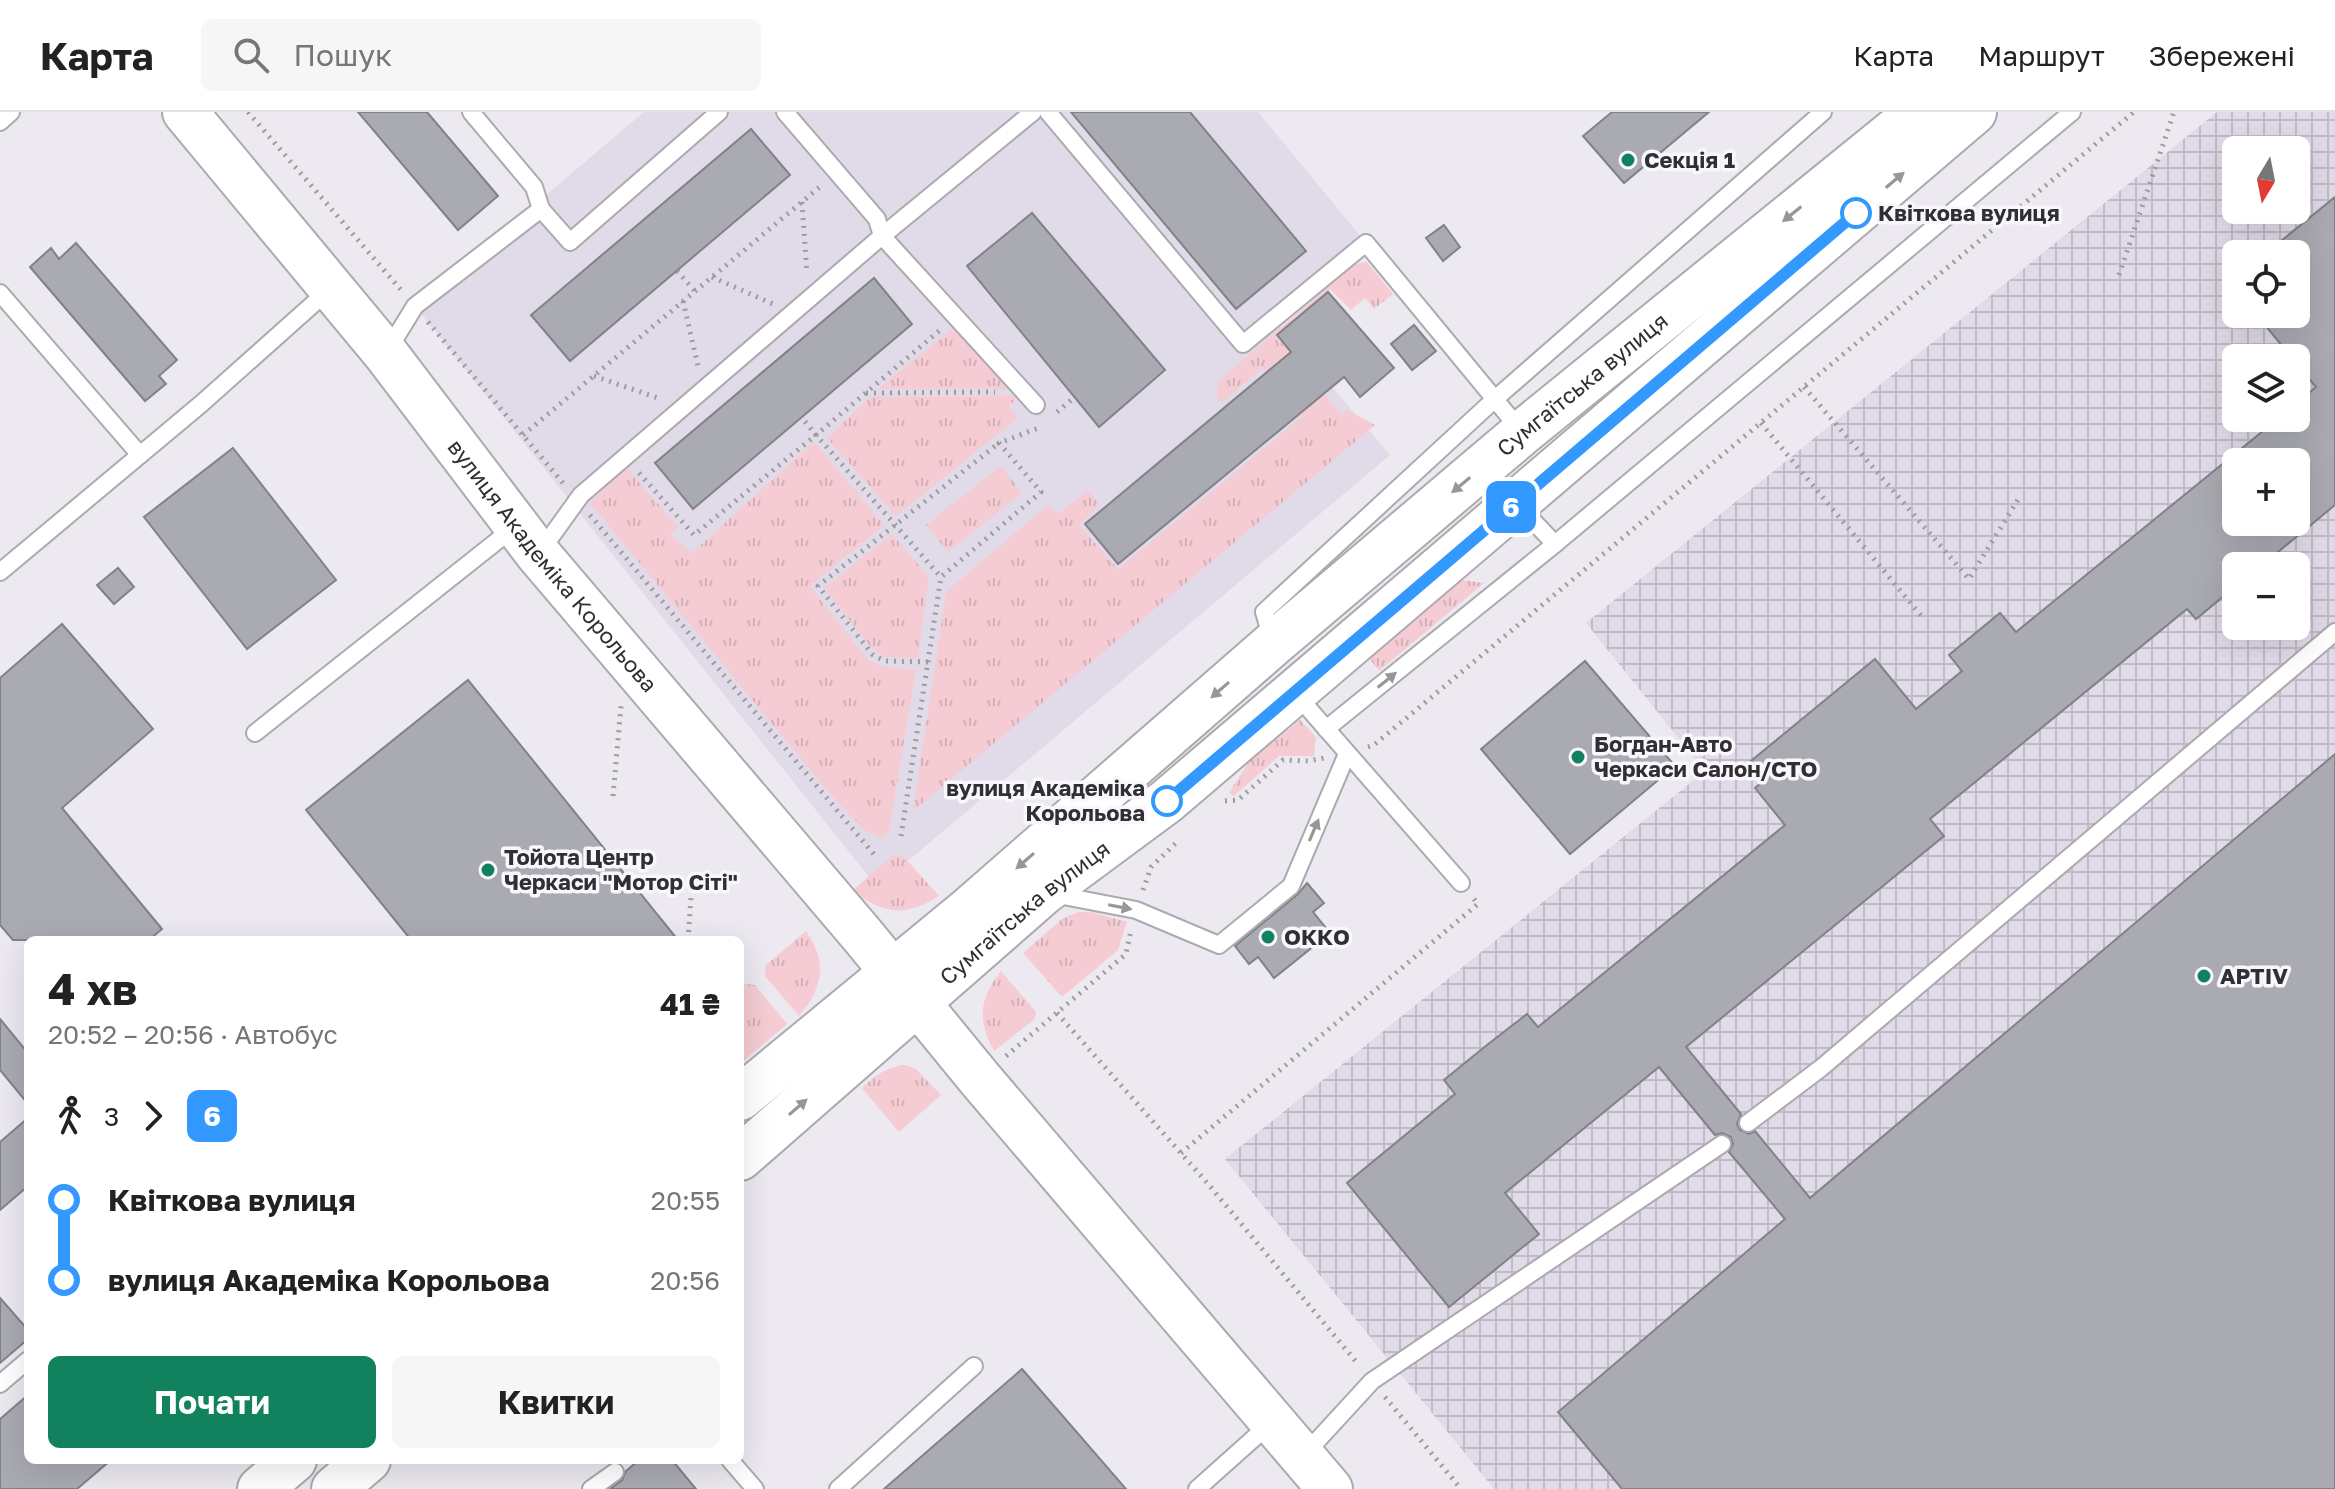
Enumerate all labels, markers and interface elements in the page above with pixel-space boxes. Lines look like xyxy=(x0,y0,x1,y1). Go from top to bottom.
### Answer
search box xyxy=(201,19,761,91)
text: Карта xyxy=(40,33,153,78)
icon: search xyxy=(229,33,273,77)
text: Пошук xyxy=(293,37,392,73)
text: Карта xyxy=(1853,39,1934,72)
text: Маршрут xyxy=(1978,39,2105,72)
text: Збережені xyxy=(2149,39,2295,72)
north arrow xyxy=(2222,136,2310,224)
map controls xyxy=(2222,136,2310,640)
place label: Секція 1 xyxy=(1644,146,1735,173)
marker: Секція 1 xyxy=(1619,151,1637,169)
one-way arrow xyxy=(1884,172,1904,189)
marker: Квіткова вулиця xyxy=(1841,198,1871,228)
place label: Квіткова вулиця xyxy=(1878,199,2060,226)
one-way arrow xyxy=(1782,206,1802,222)
button: locate xyxy=(2222,240,2310,328)
street label: Сумгаїтська вулиця xyxy=(1491,307,1673,461)
button: layers xyxy=(2222,344,2310,432)
street label: вулиця Академіка Корольова xyxy=(443,434,663,697)
button: + xyxy=(2222,448,2310,536)
one-way arrow xyxy=(1451,476,1471,493)
line badge: 6 xyxy=(1485,481,1537,533)
text: 6 xyxy=(1502,490,1520,523)
button: − xyxy=(2222,552,2310,640)
one-way arrow xyxy=(1377,672,1397,689)
one-way arrow xyxy=(1211,681,1231,698)
place label: Богдан-Авто Черкаси Салон/СТО xyxy=(1594,730,1817,782)
marker: Богдан-Авто Черкаси Салон/СТО xyxy=(1569,748,1587,766)
place label: вулиця Академіка Корольова xyxy=(946,774,1145,826)
marker: вулиця Академіка Корольова xyxy=(1152,786,1182,816)
one-way arrow xyxy=(1308,818,1321,842)
street label: Сумгаїтська вулиця xyxy=(934,834,1115,990)
place label: Тойота Центр Черкаси "Мотор Сіті" xyxy=(504,843,738,895)
one-way arrow xyxy=(1015,852,1035,869)
marker: Тойота Центр Черкаси "Мотор Сіті" xyxy=(479,861,497,879)
one-way arrow xyxy=(1108,901,1133,914)
place label: ОККО xyxy=(1284,923,1350,950)
marker: ОККО xyxy=(1259,928,1277,946)
text: 4 хв xyxy=(48,962,138,1015)
place label: APTIV xyxy=(2220,962,2288,989)
marker: APTIV xyxy=(2195,967,2213,985)
text: 41 ₴ xyxy=(660,986,720,1022)
text: 20:52 – 20:56 · Автобус xyxy=(48,1019,338,1050)
icon: walk xyxy=(48,1094,92,1138)
icon: forward xyxy=(131,1094,175,1138)
text: 6 xyxy=(203,1099,221,1132)
one-way arrow xyxy=(788,1099,808,1116)
text: 3 xyxy=(104,1101,119,1132)
text: Квіткова вулиця xyxy=(108,1182,356,1218)
text: 20:55 xyxy=(651,1185,720,1216)
text: вулиця Академіка Корольова xyxy=(108,1262,550,1298)
text: 20:56 xyxy=(650,1265,720,1296)
button: Почати xyxy=(48,1356,376,1448)
button: Квитки xyxy=(392,1356,720,1448)

